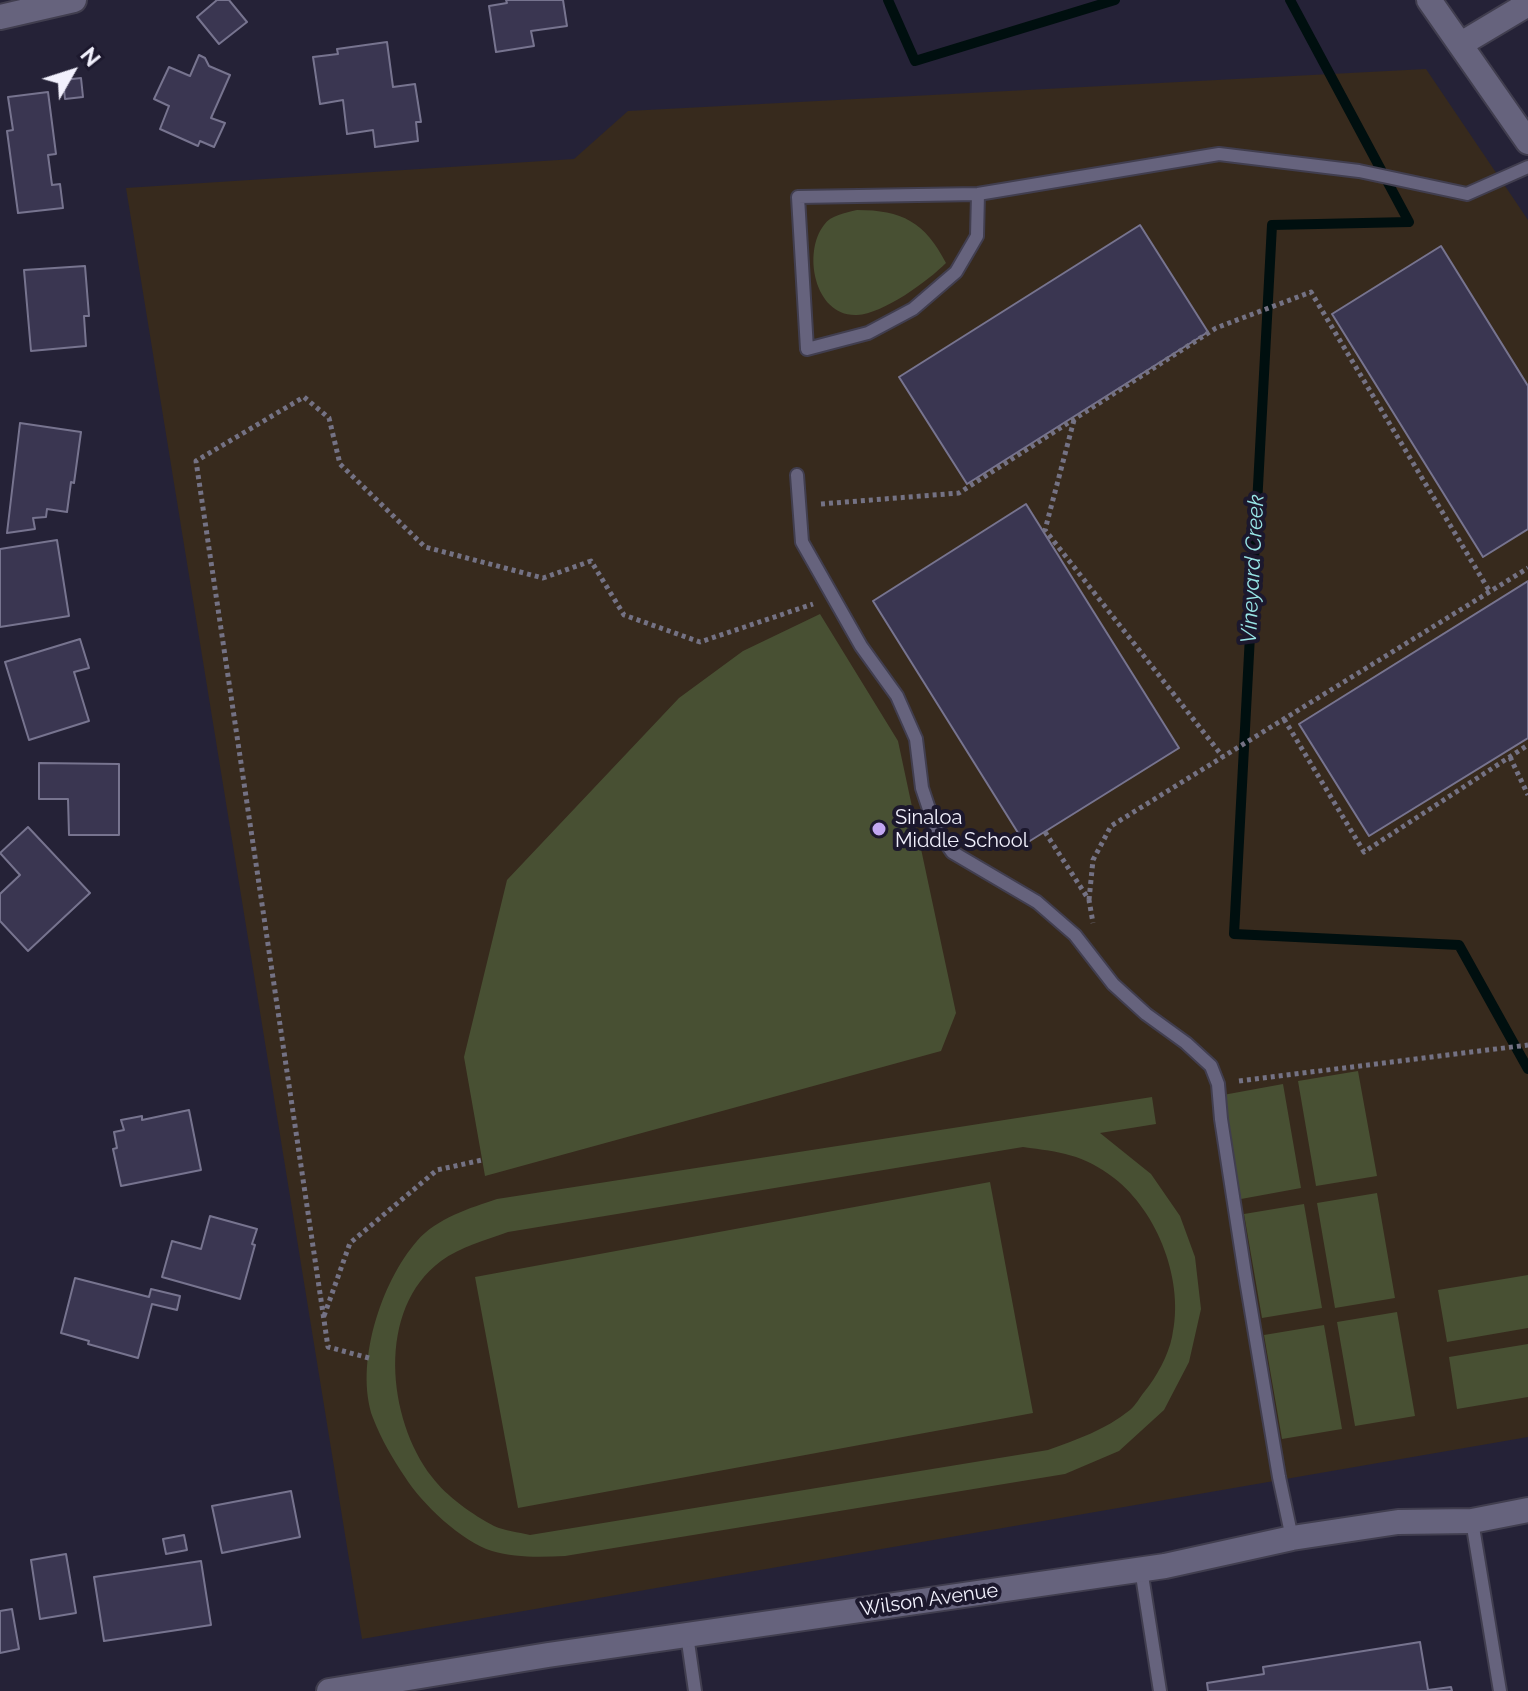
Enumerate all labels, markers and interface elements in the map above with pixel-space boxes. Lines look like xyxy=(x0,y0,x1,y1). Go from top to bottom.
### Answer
north arrow xyxy=(32,32,112,112)
text: N xyxy=(75,42,106,72)
water label: Vineyard Creek xyxy=(1236,494,1270,644)
place label: Sinaloa Middle School xyxy=(895,806,1028,853)
marker: Sinaloa Middle School xyxy=(870,820,888,838)
street label: Wilson Avenue xyxy=(858,1578,1000,1622)

